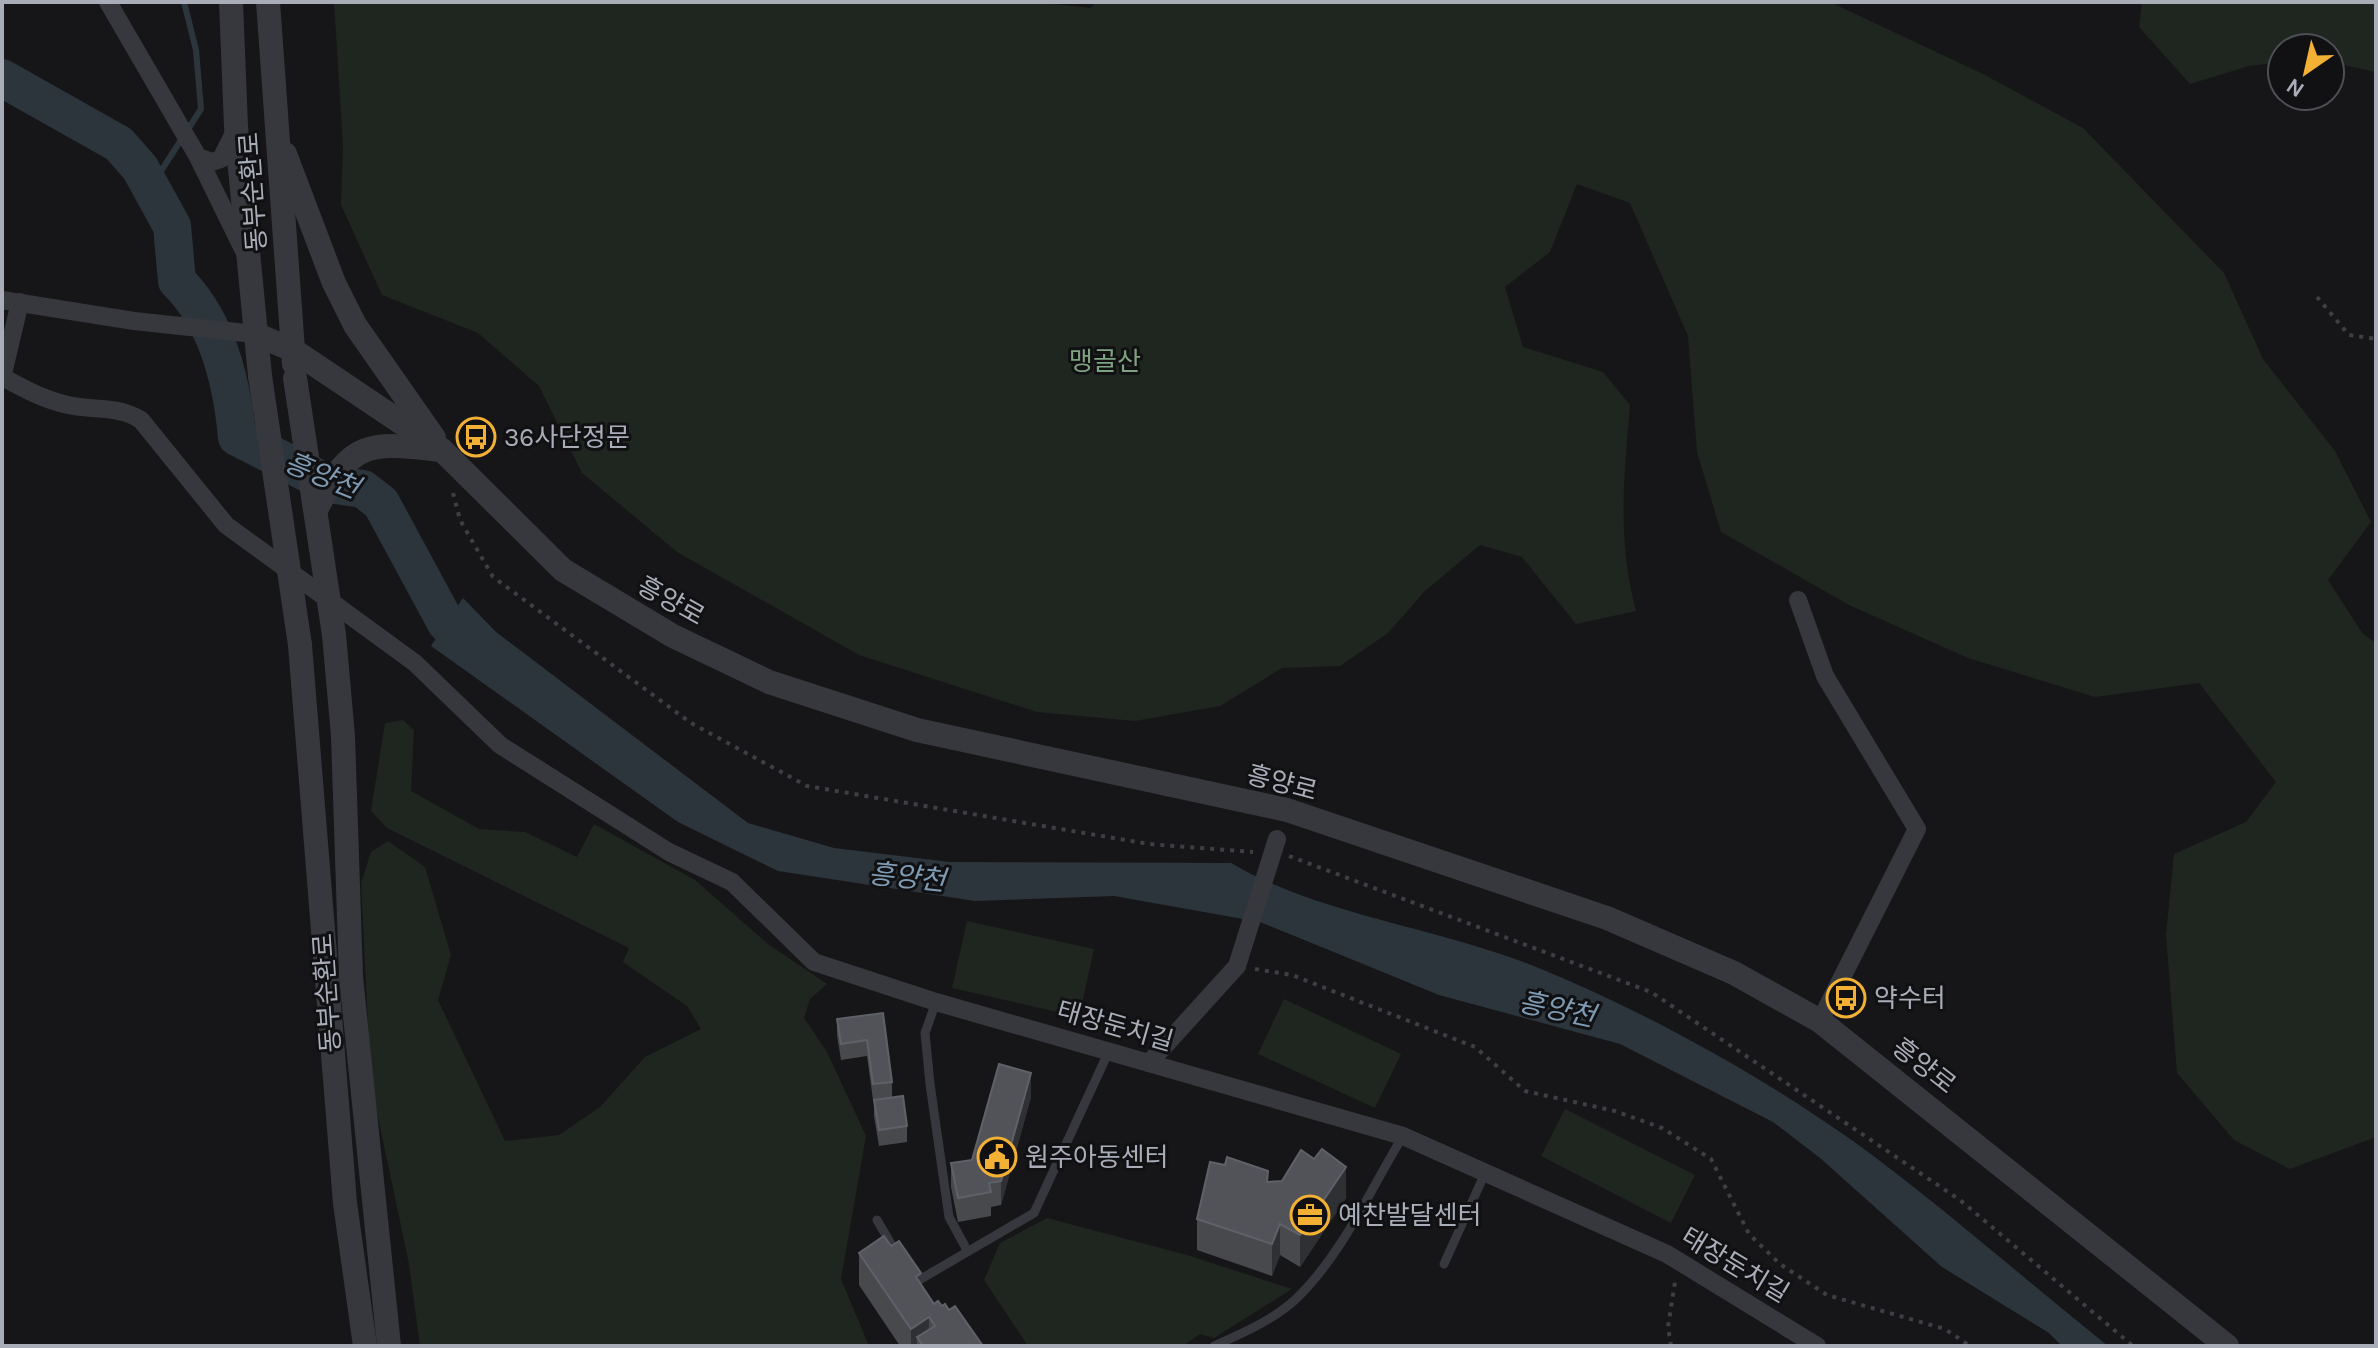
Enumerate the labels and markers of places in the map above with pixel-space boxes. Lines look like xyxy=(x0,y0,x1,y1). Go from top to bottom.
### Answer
bus stop icon: 36사단정문 xyxy=(455,416,497,458)
place label: 36사단정문 xyxy=(504,422,630,453)
bus stop icon: 약수터 xyxy=(1825,977,1867,1019)
place label: 약수터 xyxy=(1874,983,1946,1014)
public building icon: 원주아동센터 xyxy=(976,1136,1018,1178)
place label: 원주아동센터 xyxy=(1025,1142,1169,1173)
office icon: 예찬발달센터 xyxy=(1289,1194,1331,1236)
place label: 예찬발달센터 xyxy=(1338,1200,1482,1231)

